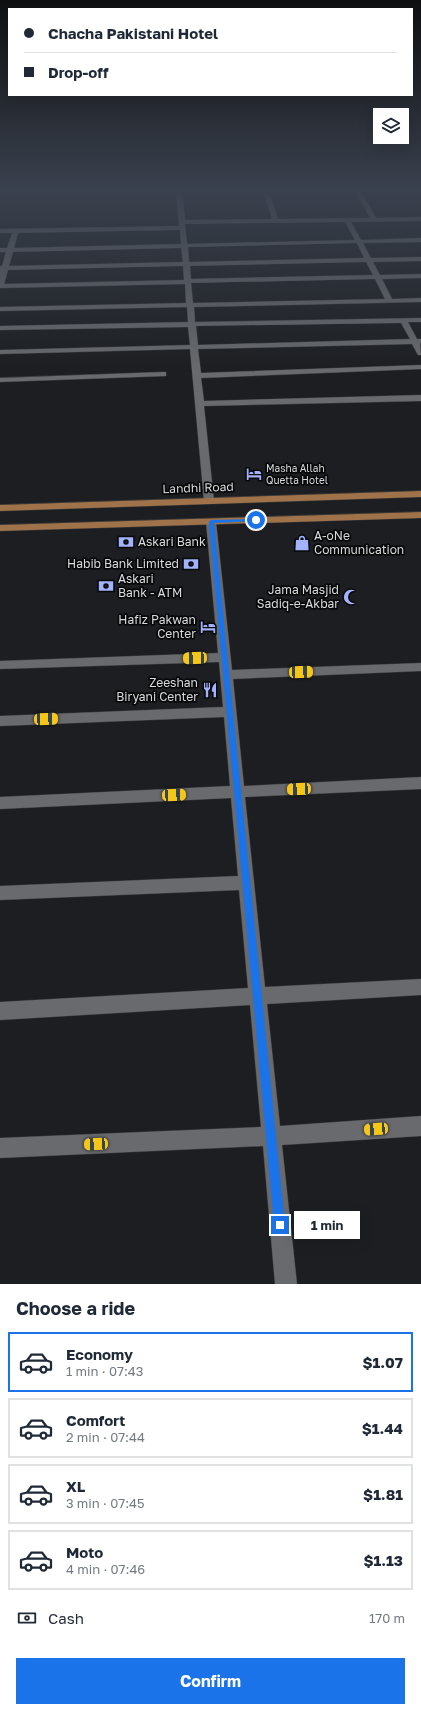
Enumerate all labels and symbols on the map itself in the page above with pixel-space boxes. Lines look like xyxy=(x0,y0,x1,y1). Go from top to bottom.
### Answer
place label: Masha Allah Quetta Hotel xyxy=(266,462,328,486)
hotel icon: Masha Allah Quetta Hotel xyxy=(245,465,263,483)
street label: Landhi Road xyxy=(162,479,234,496)
route start xyxy=(247,511,265,529)
place label: A-oNe Communication xyxy=(314,528,404,557)
bank icon: Askari Bank xyxy=(117,533,135,551)
place label: Askari Bank xyxy=(138,534,206,549)
shop icon: A-oNe Communication xyxy=(293,534,311,552)
bank icon: Habib Bank Limited xyxy=(182,555,200,573)
place label: Habib Bank Limited xyxy=(67,556,179,571)
place label: Askari Bank - ATM xyxy=(118,571,182,600)
bank icon: Askari Bank - ATM xyxy=(97,577,115,595)
place label: Jama Masjid Sadiq-e-Akbar xyxy=(257,582,339,611)
mosque icon: Jama Masjid Sadiq-e-Akbar xyxy=(342,588,360,606)
place label: Hafiz Pakwan Center xyxy=(118,612,196,641)
hotel icon: Hafiz Pakwan Center xyxy=(199,618,217,636)
car xyxy=(183,652,207,664)
car xyxy=(289,666,313,678)
place label: Zeeshan Biryani Center xyxy=(116,675,198,704)
restaurant icon: Zeeshan Biryani Center xyxy=(201,681,219,699)
car xyxy=(34,713,58,725)
car xyxy=(287,782,311,796)
car xyxy=(162,788,186,802)
car xyxy=(364,1122,388,1136)
car xyxy=(84,1137,108,1151)
callout: 1 min xyxy=(294,1211,360,1239)
route end xyxy=(271,1216,289,1234)

